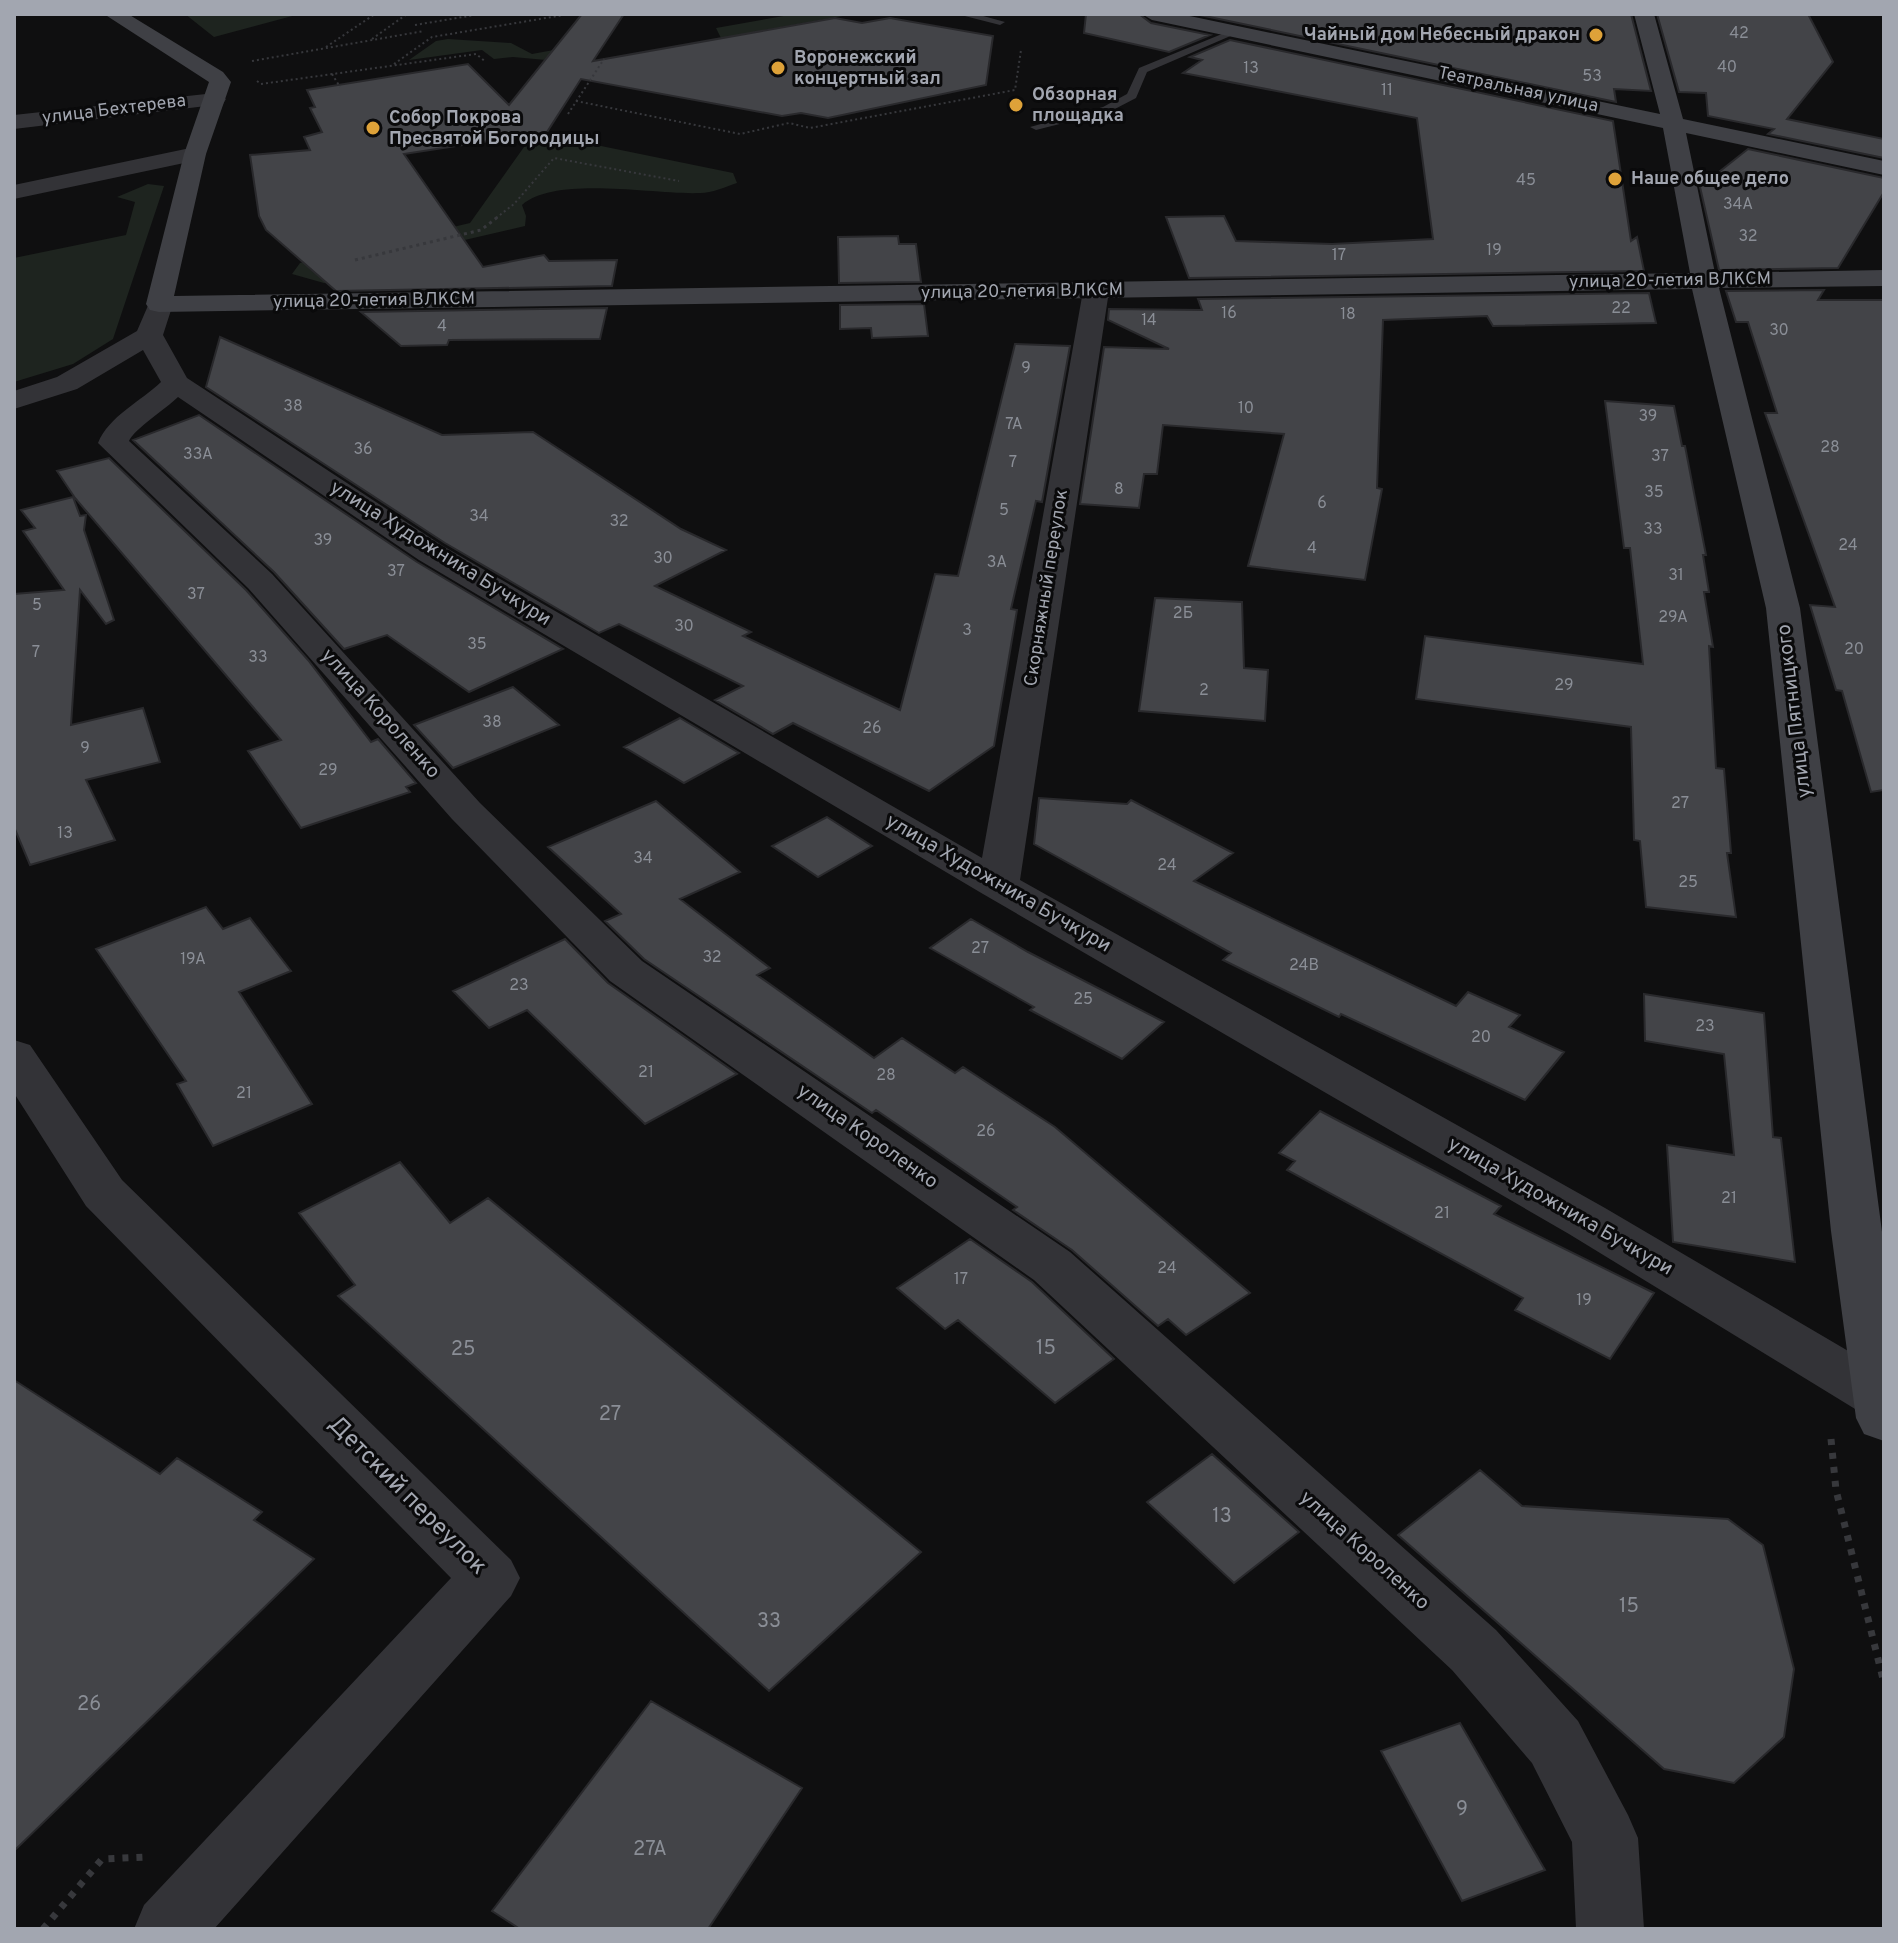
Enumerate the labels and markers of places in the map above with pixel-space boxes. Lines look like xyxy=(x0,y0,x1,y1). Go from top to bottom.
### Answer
place label: Чайный дом Небесный дракон xyxy=(1304,24,1580,47)
marker: Чайный дом Небесный дракон xyxy=(1587,26,1605,44)
place label: Воронежский концертный зал xyxy=(794,47,941,91)
marker: Воронежский концертный зал xyxy=(769,59,787,77)
place label: Обзорная площадка xyxy=(1032,84,1124,128)
marker: Обзорная площадка xyxy=(1007,96,1025,114)
place label: Собор Покрова Пресвятой Богородицы xyxy=(389,107,600,151)
marker: Собор Покрова Пресвятой Богородицы xyxy=(364,119,382,137)
place label: Наше общее дело xyxy=(1631,168,1789,191)
marker: Наше общее дело xyxy=(1606,170,1624,188)

